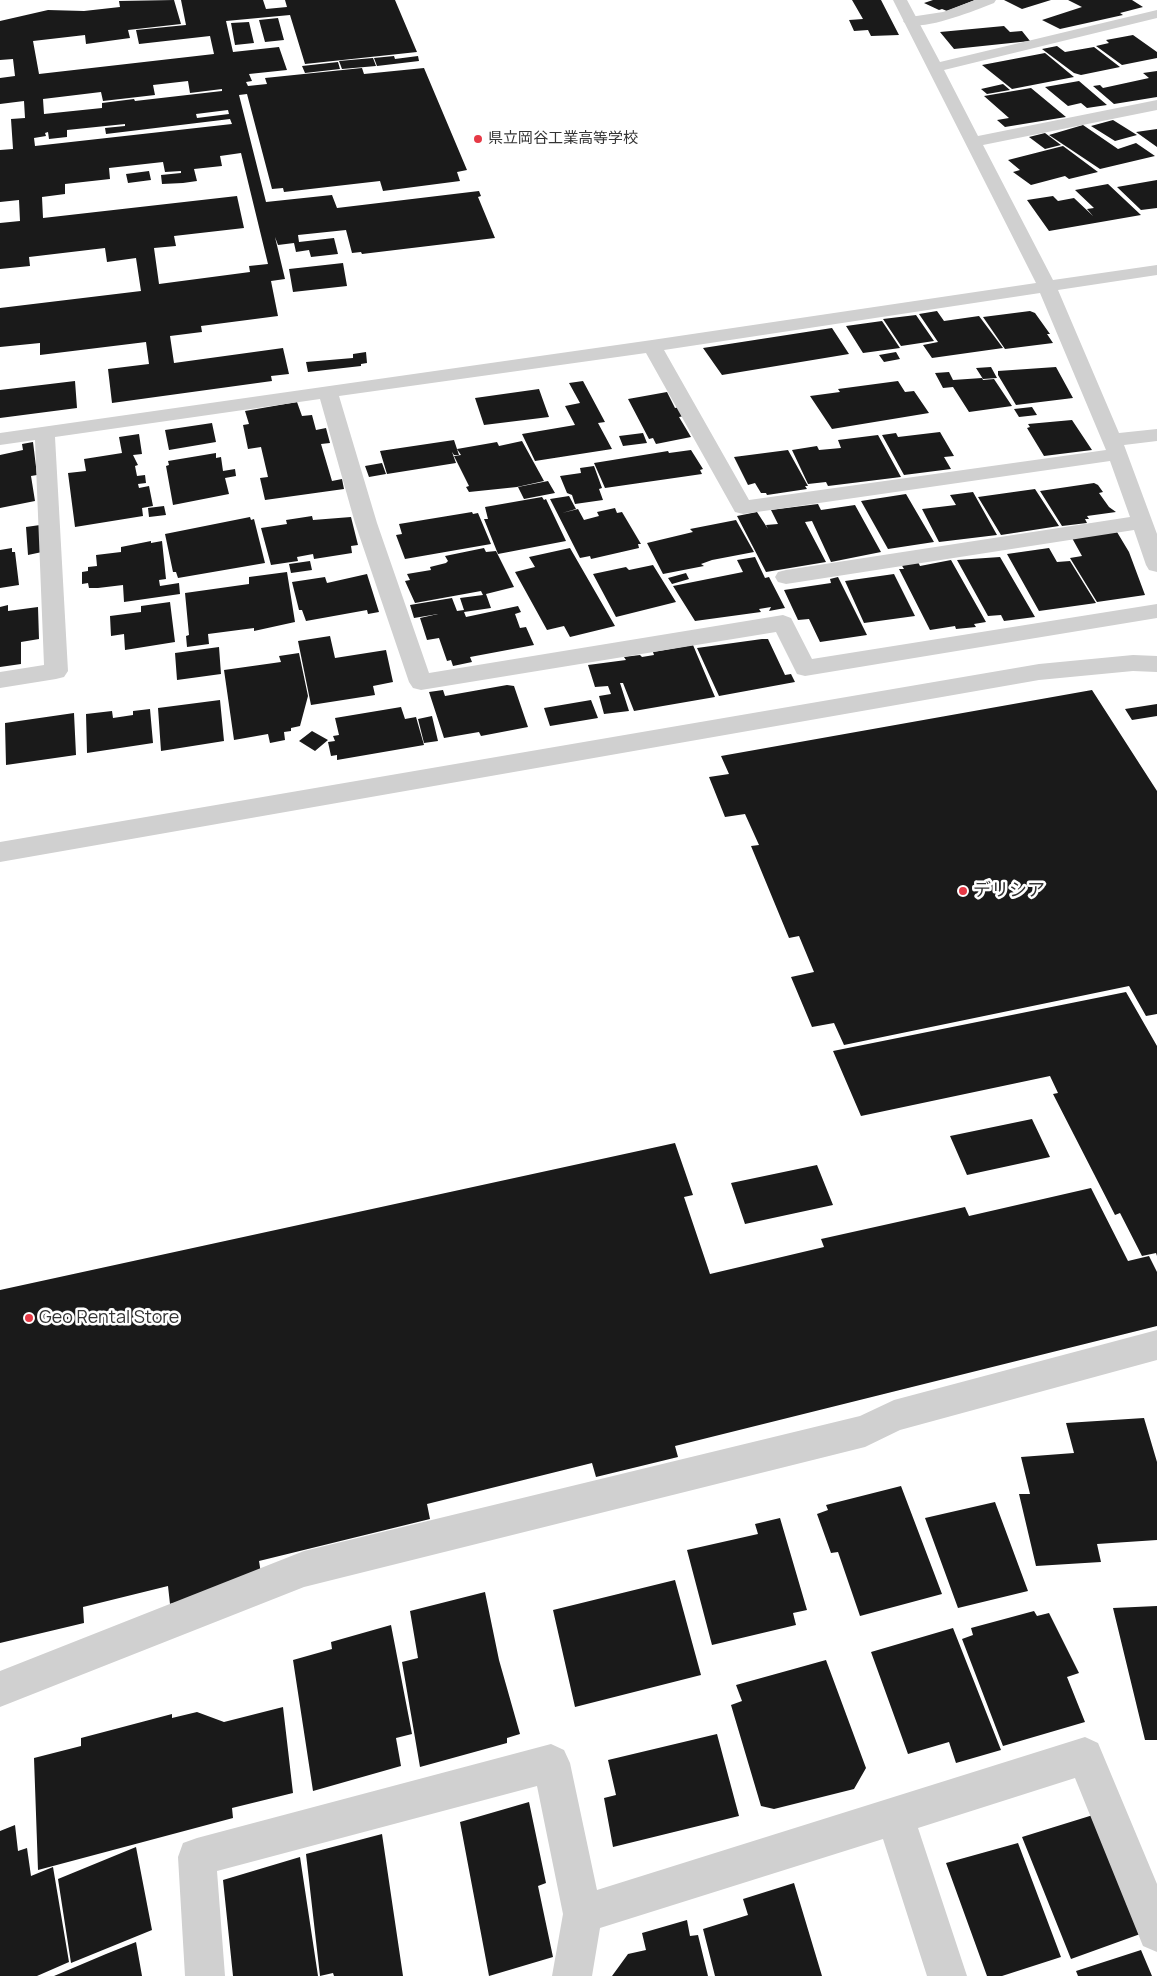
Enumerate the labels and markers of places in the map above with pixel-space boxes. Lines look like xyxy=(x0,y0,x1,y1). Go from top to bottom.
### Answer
place label: 県立岡谷工業高等学校 xyxy=(488,130,638,148)
marker: 県立岡谷工業高等学校 xyxy=(472,133,484,145)
place label: デリシア xyxy=(973,880,1045,902)
marker: デリシア xyxy=(957,885,969,897)
place label: Geo Rental Store xyxy=(39,1307,179,1329)
marker: Geo Rental Store xyxy=(23,1312,35,1324)

